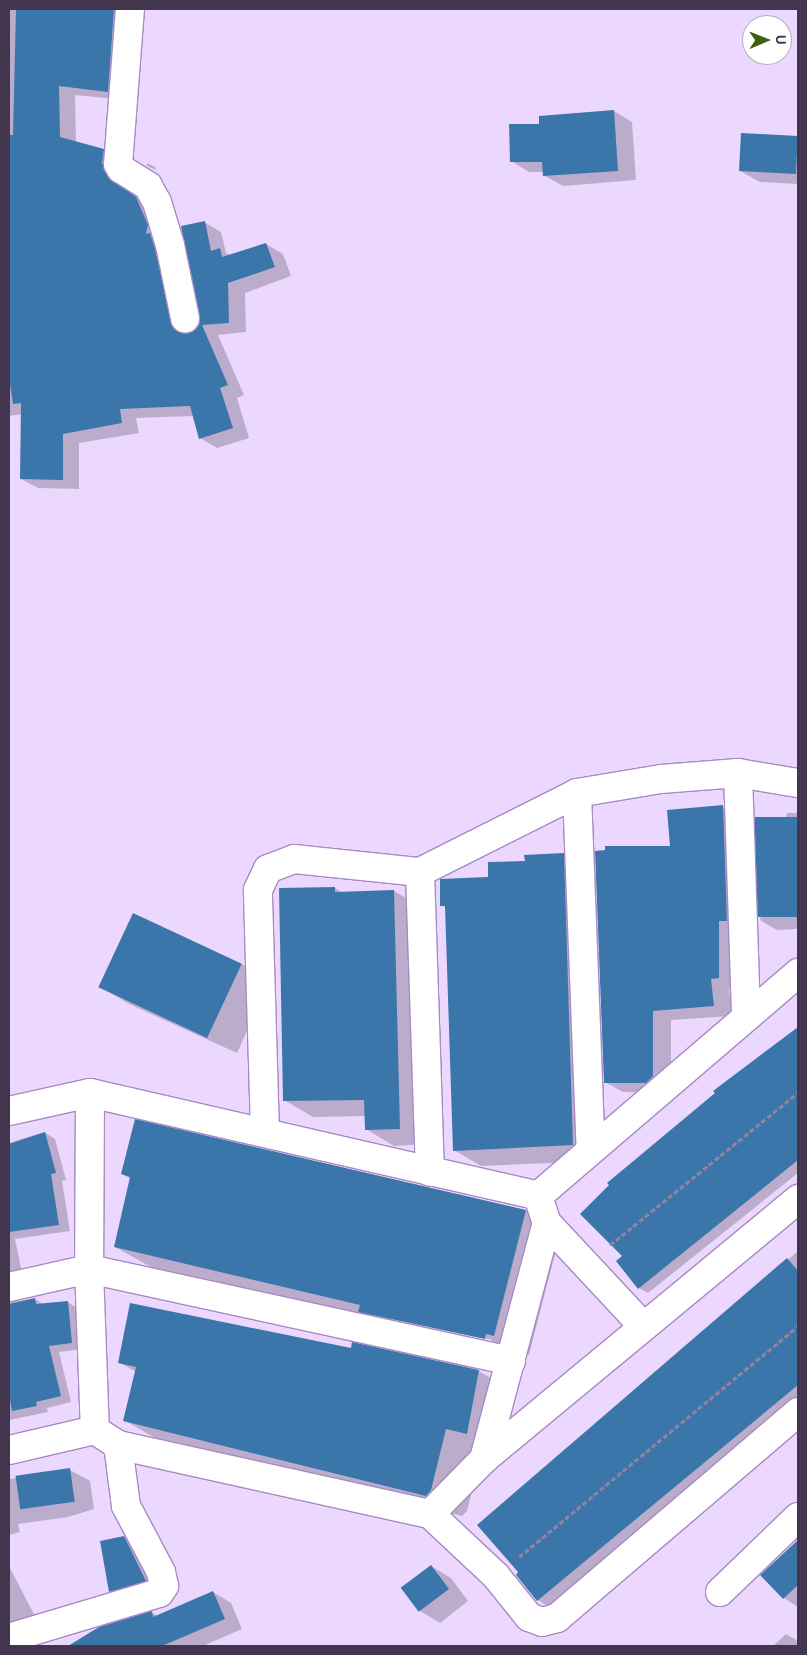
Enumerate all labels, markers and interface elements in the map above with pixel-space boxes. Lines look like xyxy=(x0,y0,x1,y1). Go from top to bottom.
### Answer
north arrow xyxy=(742,15,792,65)
text: U xyxy=(772,35,790,45)

